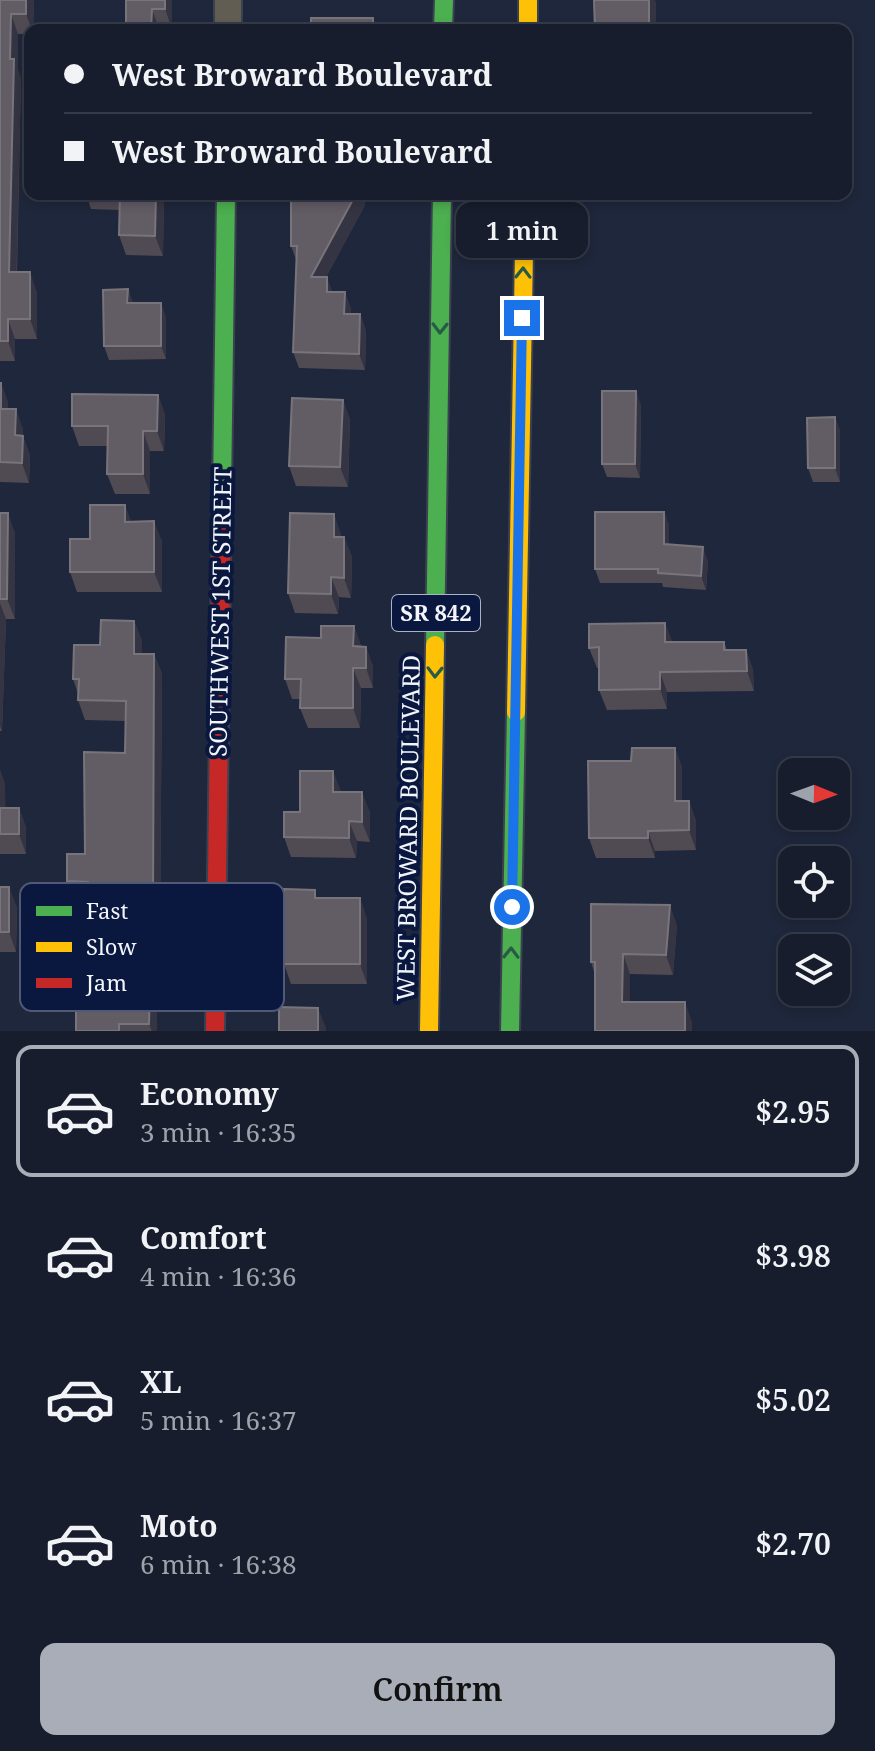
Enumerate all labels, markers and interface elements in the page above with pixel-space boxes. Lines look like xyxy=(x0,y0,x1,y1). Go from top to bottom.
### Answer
text: West Broward Boulevard xyxy=(112,54,492,95)
text: West Broward Boulevard xyxy=(112,131,492,172)
callout: 1 min xyxy=(456,202,588,258)
text: 1 min xyxy=(486,212,558,248)
one-way arrow xyxy=(515,266,532,279)
route end xyxy=(504,300,540,336)
one-way arrow xyxy=(431,322,449,335)
street label: SOUTHWEST 1ST STREET xyxy=(200,466,239,757)
road number: SR 842 xyxy=(392,595,480,631)
street label: WEST BROWARD BOULEVARD xyxy=(388,655,427,1001)
one-way arrow xyxy=(426,666,444,679)
north arrow xyxy=(778,758,850,830)
map controls xyxy=(778,758,850,1006)
button: locate xyxy=(778,846,850,918)
legend xyxy=(20,883,284,1011)
route start xyxy=(494,889,530,925)
text: Fast xyxy=(86,895,128,925)
text: Slow xyxy=(86,931,136,961)
button: layers xyxy=(778,934,850,1006)
one-way arrow xyxy=(503,946,520,959)
text: Jam xyxy=(85,967,127,997)
text: Economy xyxy=(140,1073,279,1114)
icon: car xyxy=(44,1075,116,1147)
text: $2.95 xyxy=(755,1091,831,1132)
text: 3 min · 16:35 xyxy=(140,1114,297,1150)
text: Comfort xyxy=(140,1217,267,1258)
icon: car xyxy=(44,1219,116,1291)
text: $3.98 xyxy=(755,1235,831,1276)
text: 4 min · 16:36 xyxy=(140,1258,297,1294)
text: XL xyxy=(140,1361,182,1402)
icon: car xyxy=(44,1363,116,1435)
text: $5.02 xyxy=(755,1379,831,1420)
text: 5 min · 16:37 xyxy=(140,1402,297,1438)
text: Moto xyxy=(140,1505,218,1546)
icon: car xyxy=(44,1507,116,1579)
text: $2.70 xyxy=(755,1523,831,1564)
text: 6 min · 16:38 xyxy=(140,1546,297,1582)
button: Confirm xyxy=(40,1643,835,1735)

